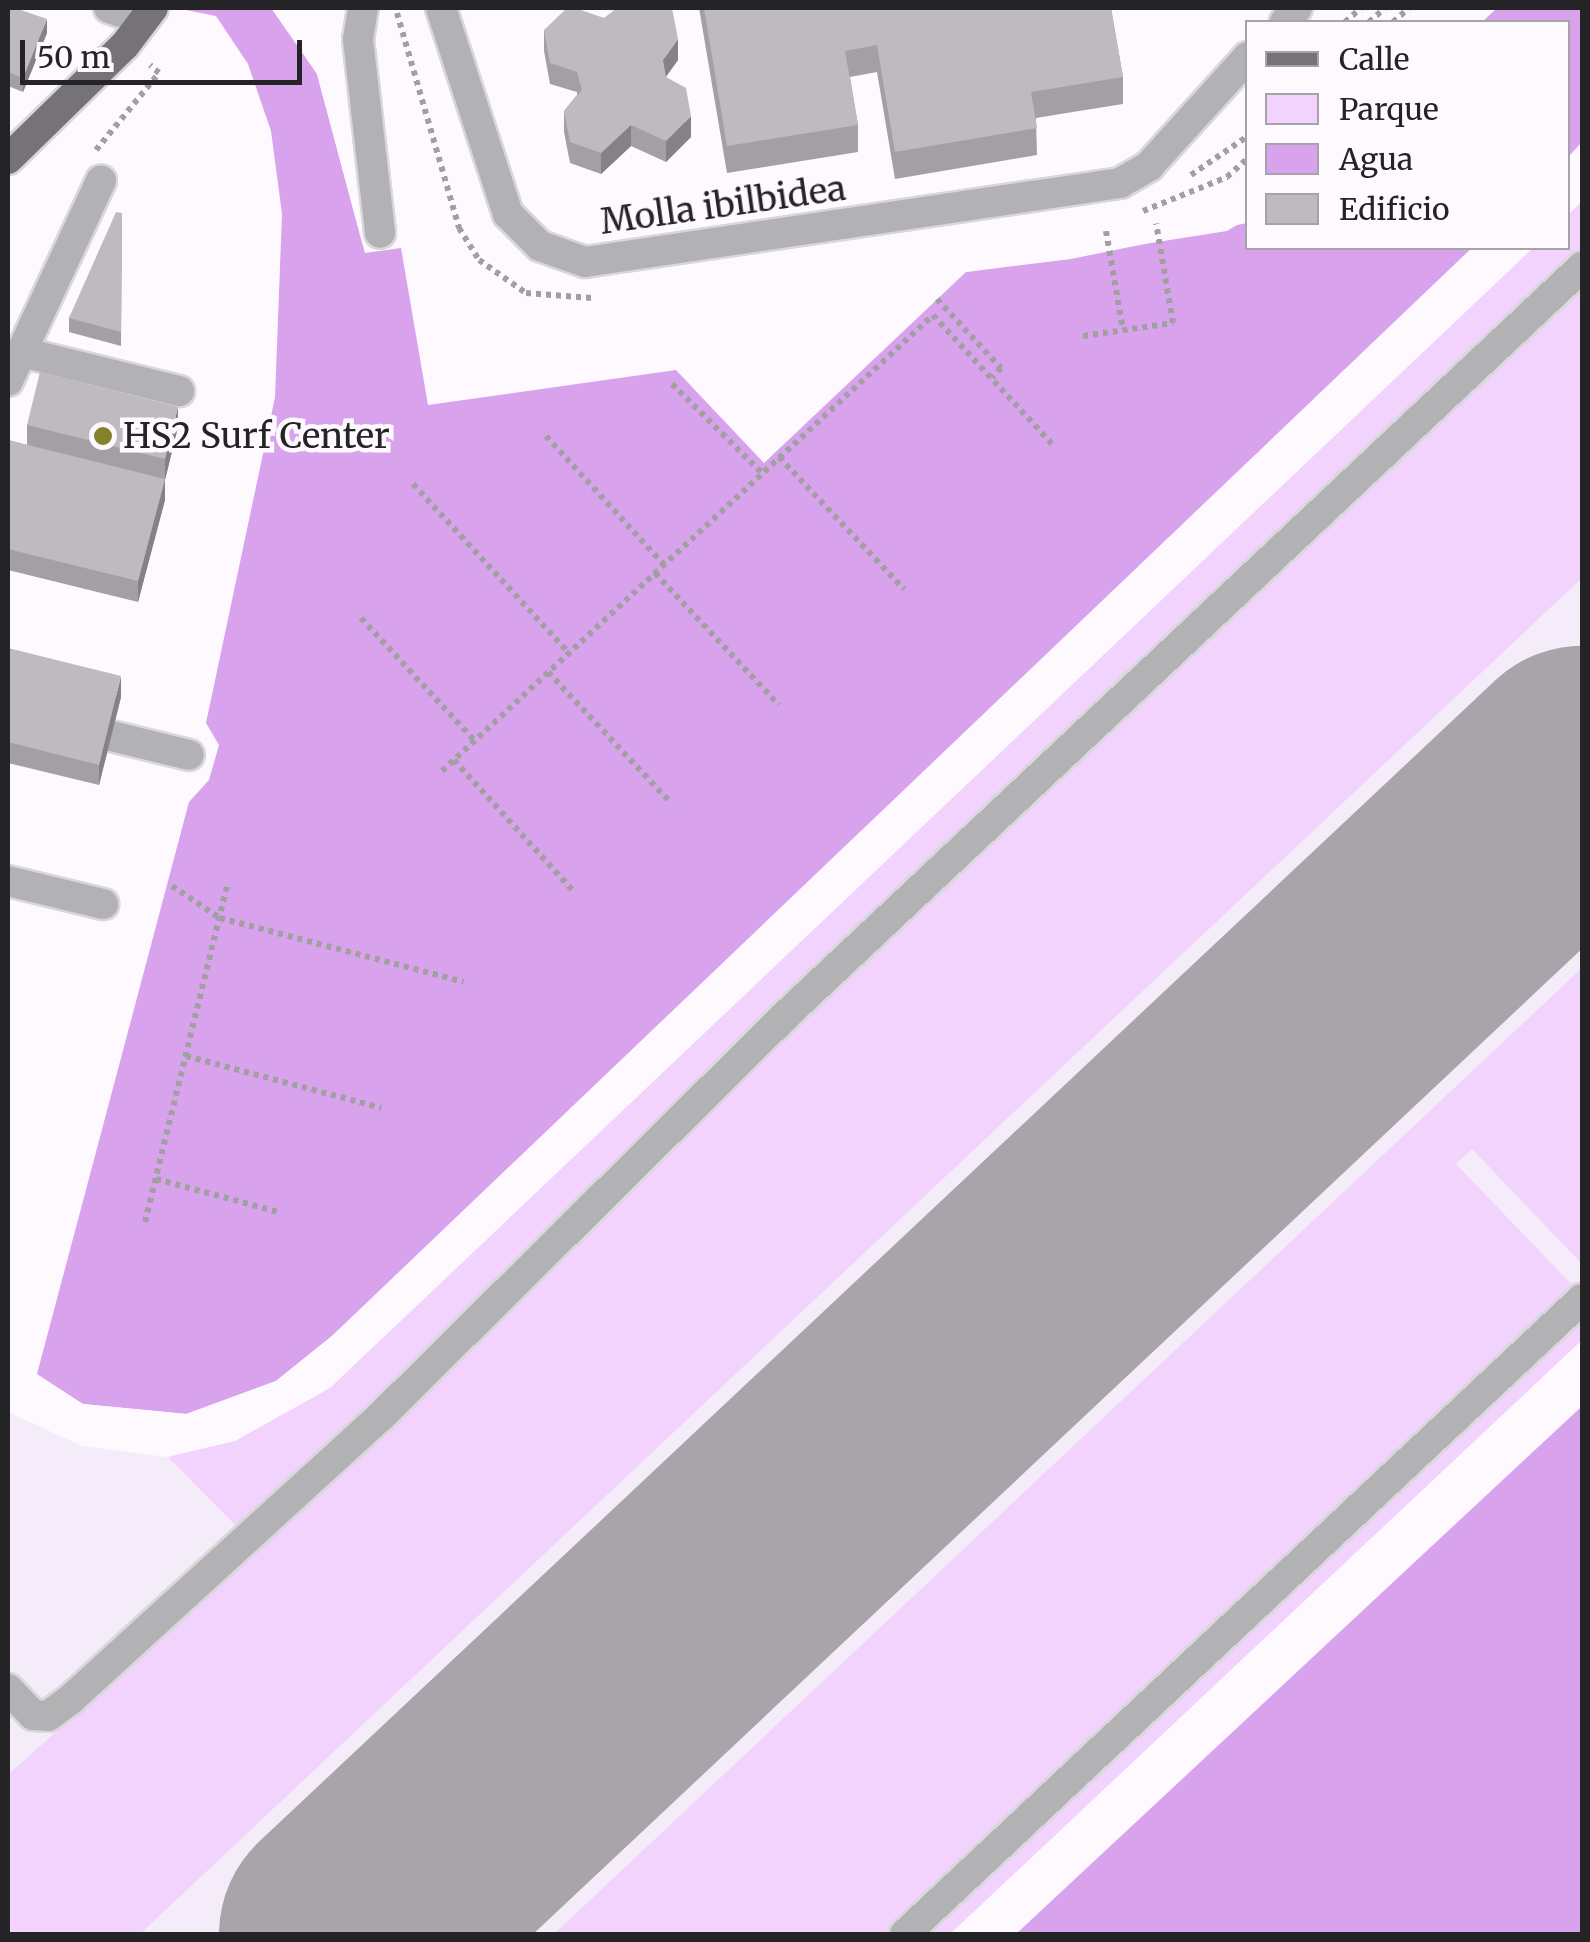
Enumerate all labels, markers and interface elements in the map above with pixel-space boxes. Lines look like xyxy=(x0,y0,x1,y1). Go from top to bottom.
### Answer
scale bar xyxy=(25,20,308,82)
legend xyxy=(1245,20,1570,250)
text: 50 m xyxy=(37,38,110,76)
text: Calle xyxy=(1339,40,1409,78)
text: Parque xyxy=(1339,90,1439,128)
text: Agua xyxy=(1339,140,1413,178)
street label: Molla ibilbidea xyxy=(598,167,848,243)
text: Edificio xyxy=(1339,190,1450,228)
place label: HS2 Surf Center xyxy=(123,415,390,457)
marker: HS2 Surf Center xyxy=(92,425,114,447)

